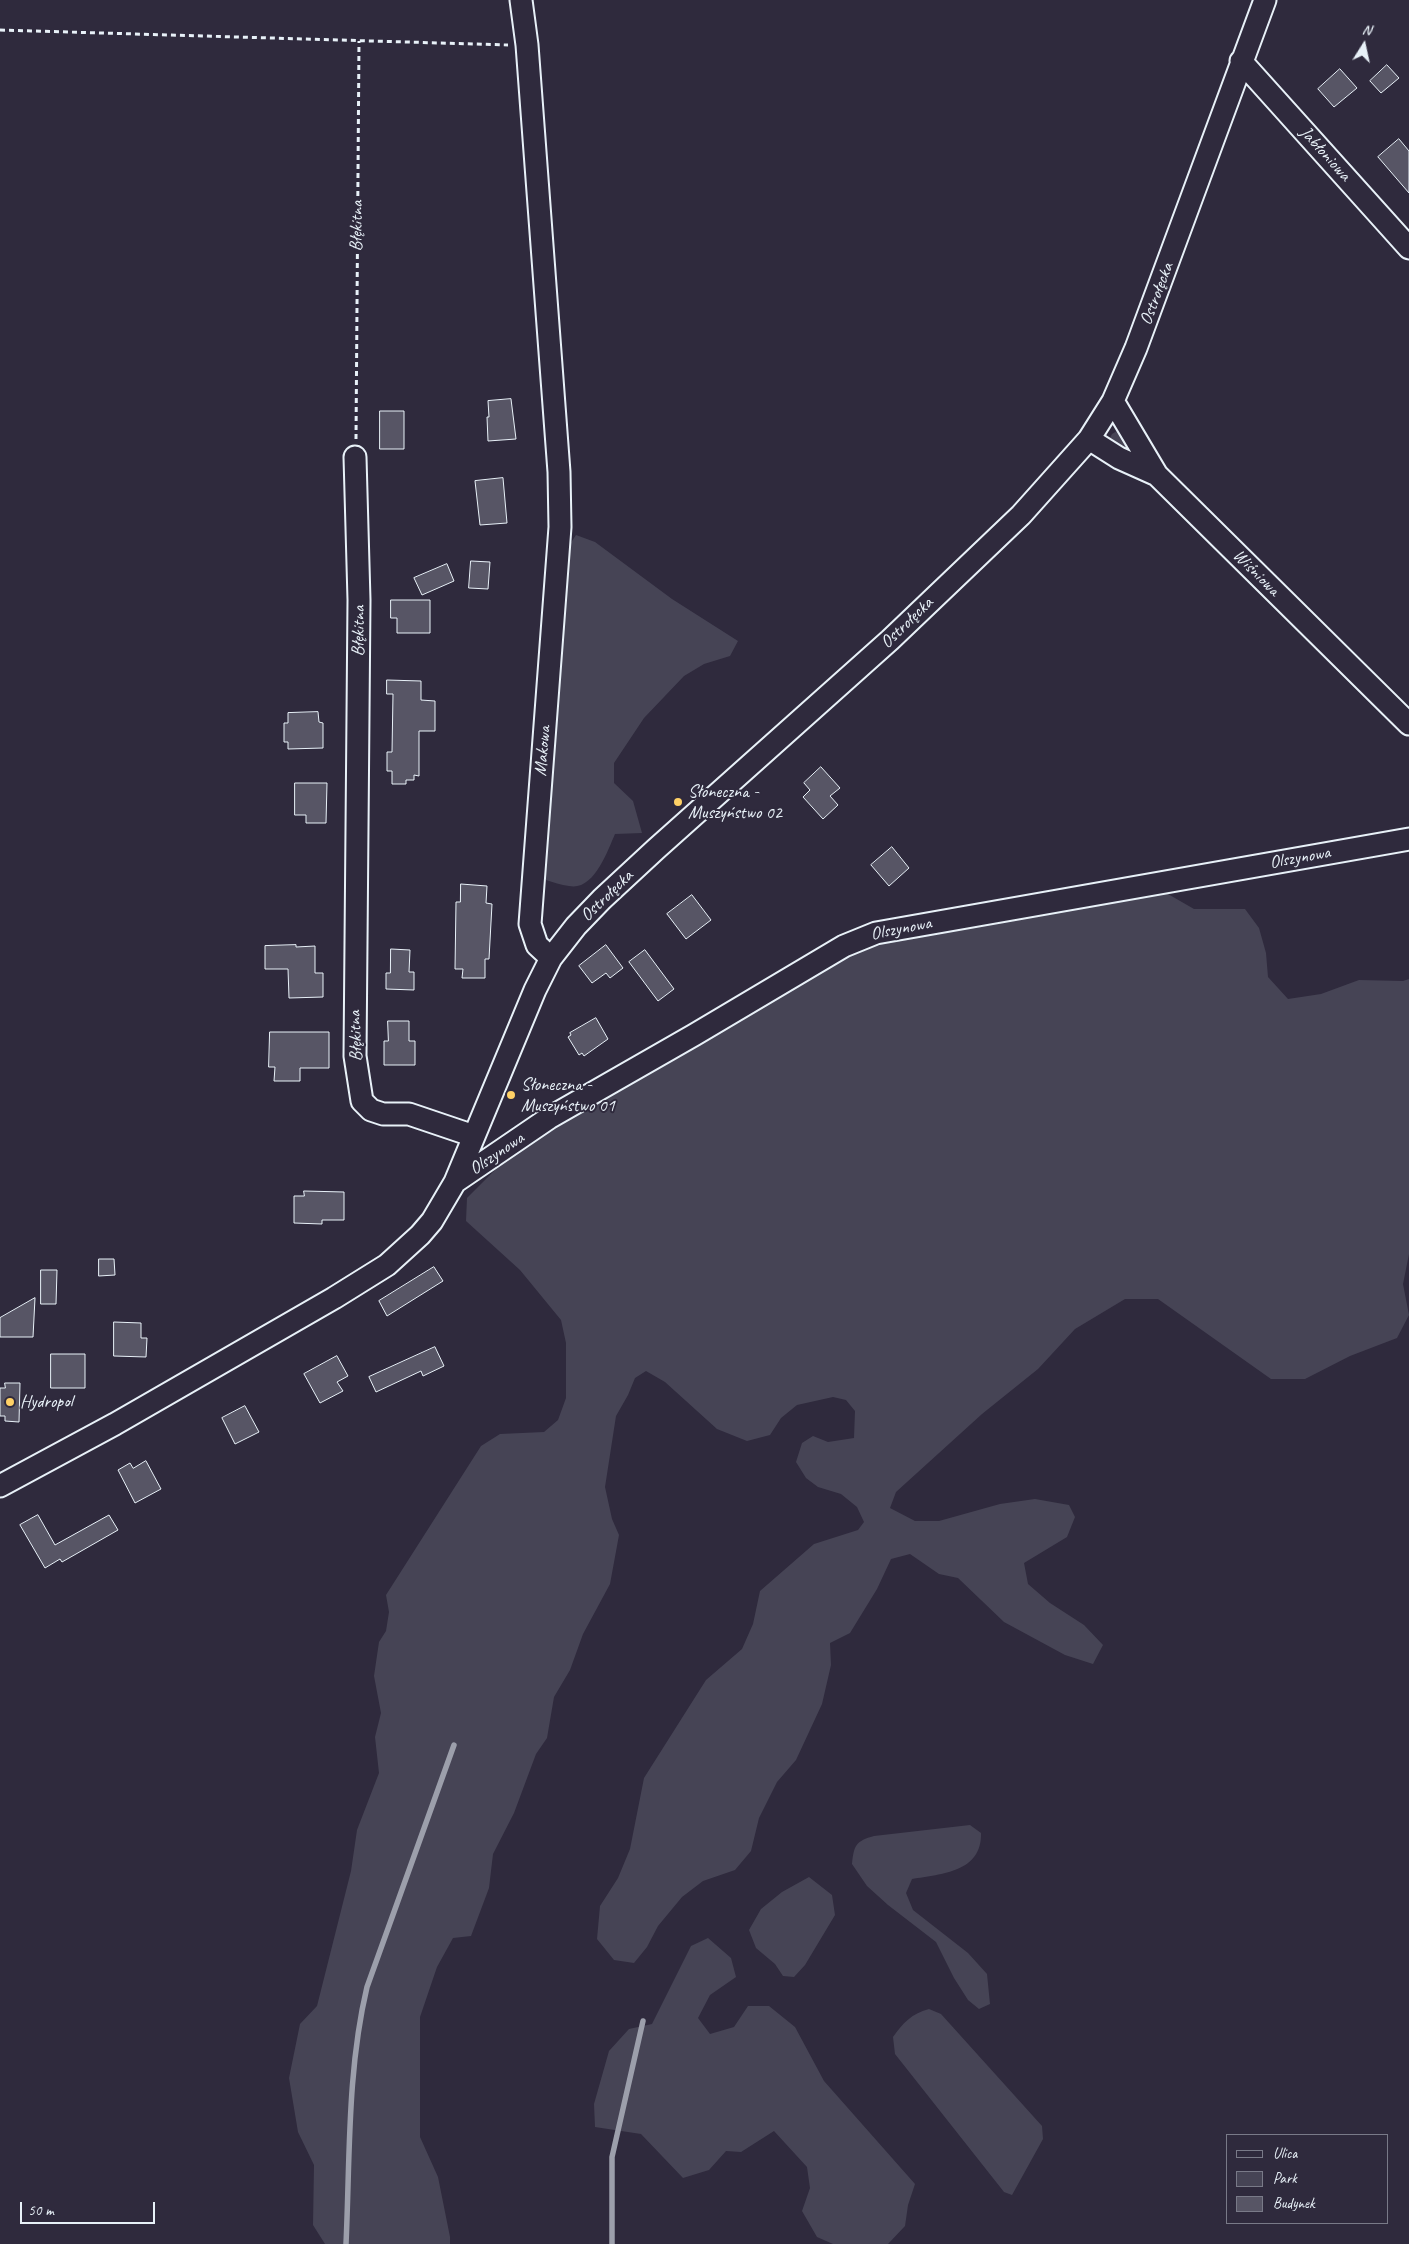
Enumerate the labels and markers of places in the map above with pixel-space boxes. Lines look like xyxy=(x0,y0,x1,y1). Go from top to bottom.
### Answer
place label: Słoneczna - Muszyństwo 02 xyxy=(688,781,782,824)
marker: Słoneczna - Muszyństwo 02 xyxy=(672,796,684,808)
place label: Słoneczna - Muszyństwo 01 xyxy=(521,1074,615,1116)
marker: Słoneczna - Muszyństwo 01 xyxy=(505,1089,517,1101)
place label: Hydropol xyxy=(20,1391,73,1413)
marker: Hydropol xyxy=(4,1396,16,1408)

